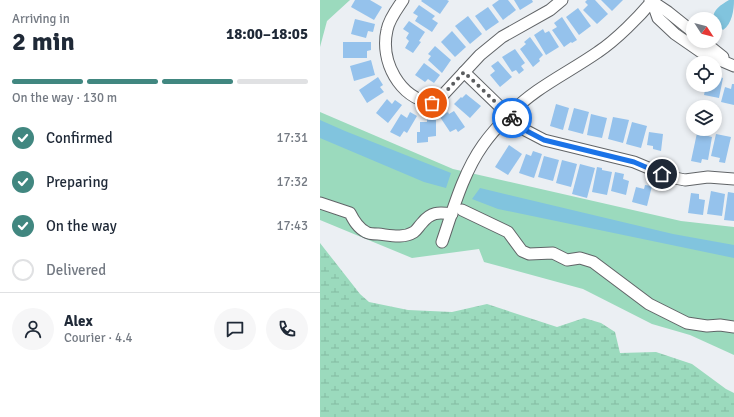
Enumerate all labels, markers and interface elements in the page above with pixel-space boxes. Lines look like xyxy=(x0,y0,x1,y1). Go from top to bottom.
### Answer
text: Arriving in xyxy=(12,11,70,27)
north arrow xyxy=(686,12,722,48)
map controls xyxy=(686,12,722,136)
text: 18:00–18:05 xyxy=(226,25,308,43)
text: 2 min xyxy=(12,26,75,58)
button: locate xyxy=(686,56,722,92)
pin xyxy=(415,86,449,120)
text: On the way · 130 m xyxy=(12,90,117,106)
icon: bag xyxy=(421,92,443,114)
courier xyxy=(492,98,532,138)
button: layers xyxy=(686,100,722,136)
icon: bike xyxy=(501,107,523,129)
icon: check xyxy=(12,127,34,149)
text: Confirmed xyxy=(46,129,113,147)
text: 17:31 xyxy=(276,130,308,146)
pin xyxy=(645,157,679,191)
icon: home xyxy=(651,163,673,185)
icon: check xyxy=(12,171,34,193)
text: Preparing xyxy=(46,173,109,191)
text: 17:32 xyxy=(276,174,308,190)
icon: check xyxy=(12,215,34,237)
text: On the way xyxy=(46,217,117,235)
text: 17:43 xyxy=(276,218,308,234)
text: Delivered xyxy=(46,261,106,279)
button: person xyxy=(12,308,54,350)
button: chat xyxy=(214,308,256,350)
button: phone xyxy=(266,308,308,350)
text: Alex xyxy=(64,312,93,330)
text: Courier · 4.4 xyxy=(64,330,133,346)

